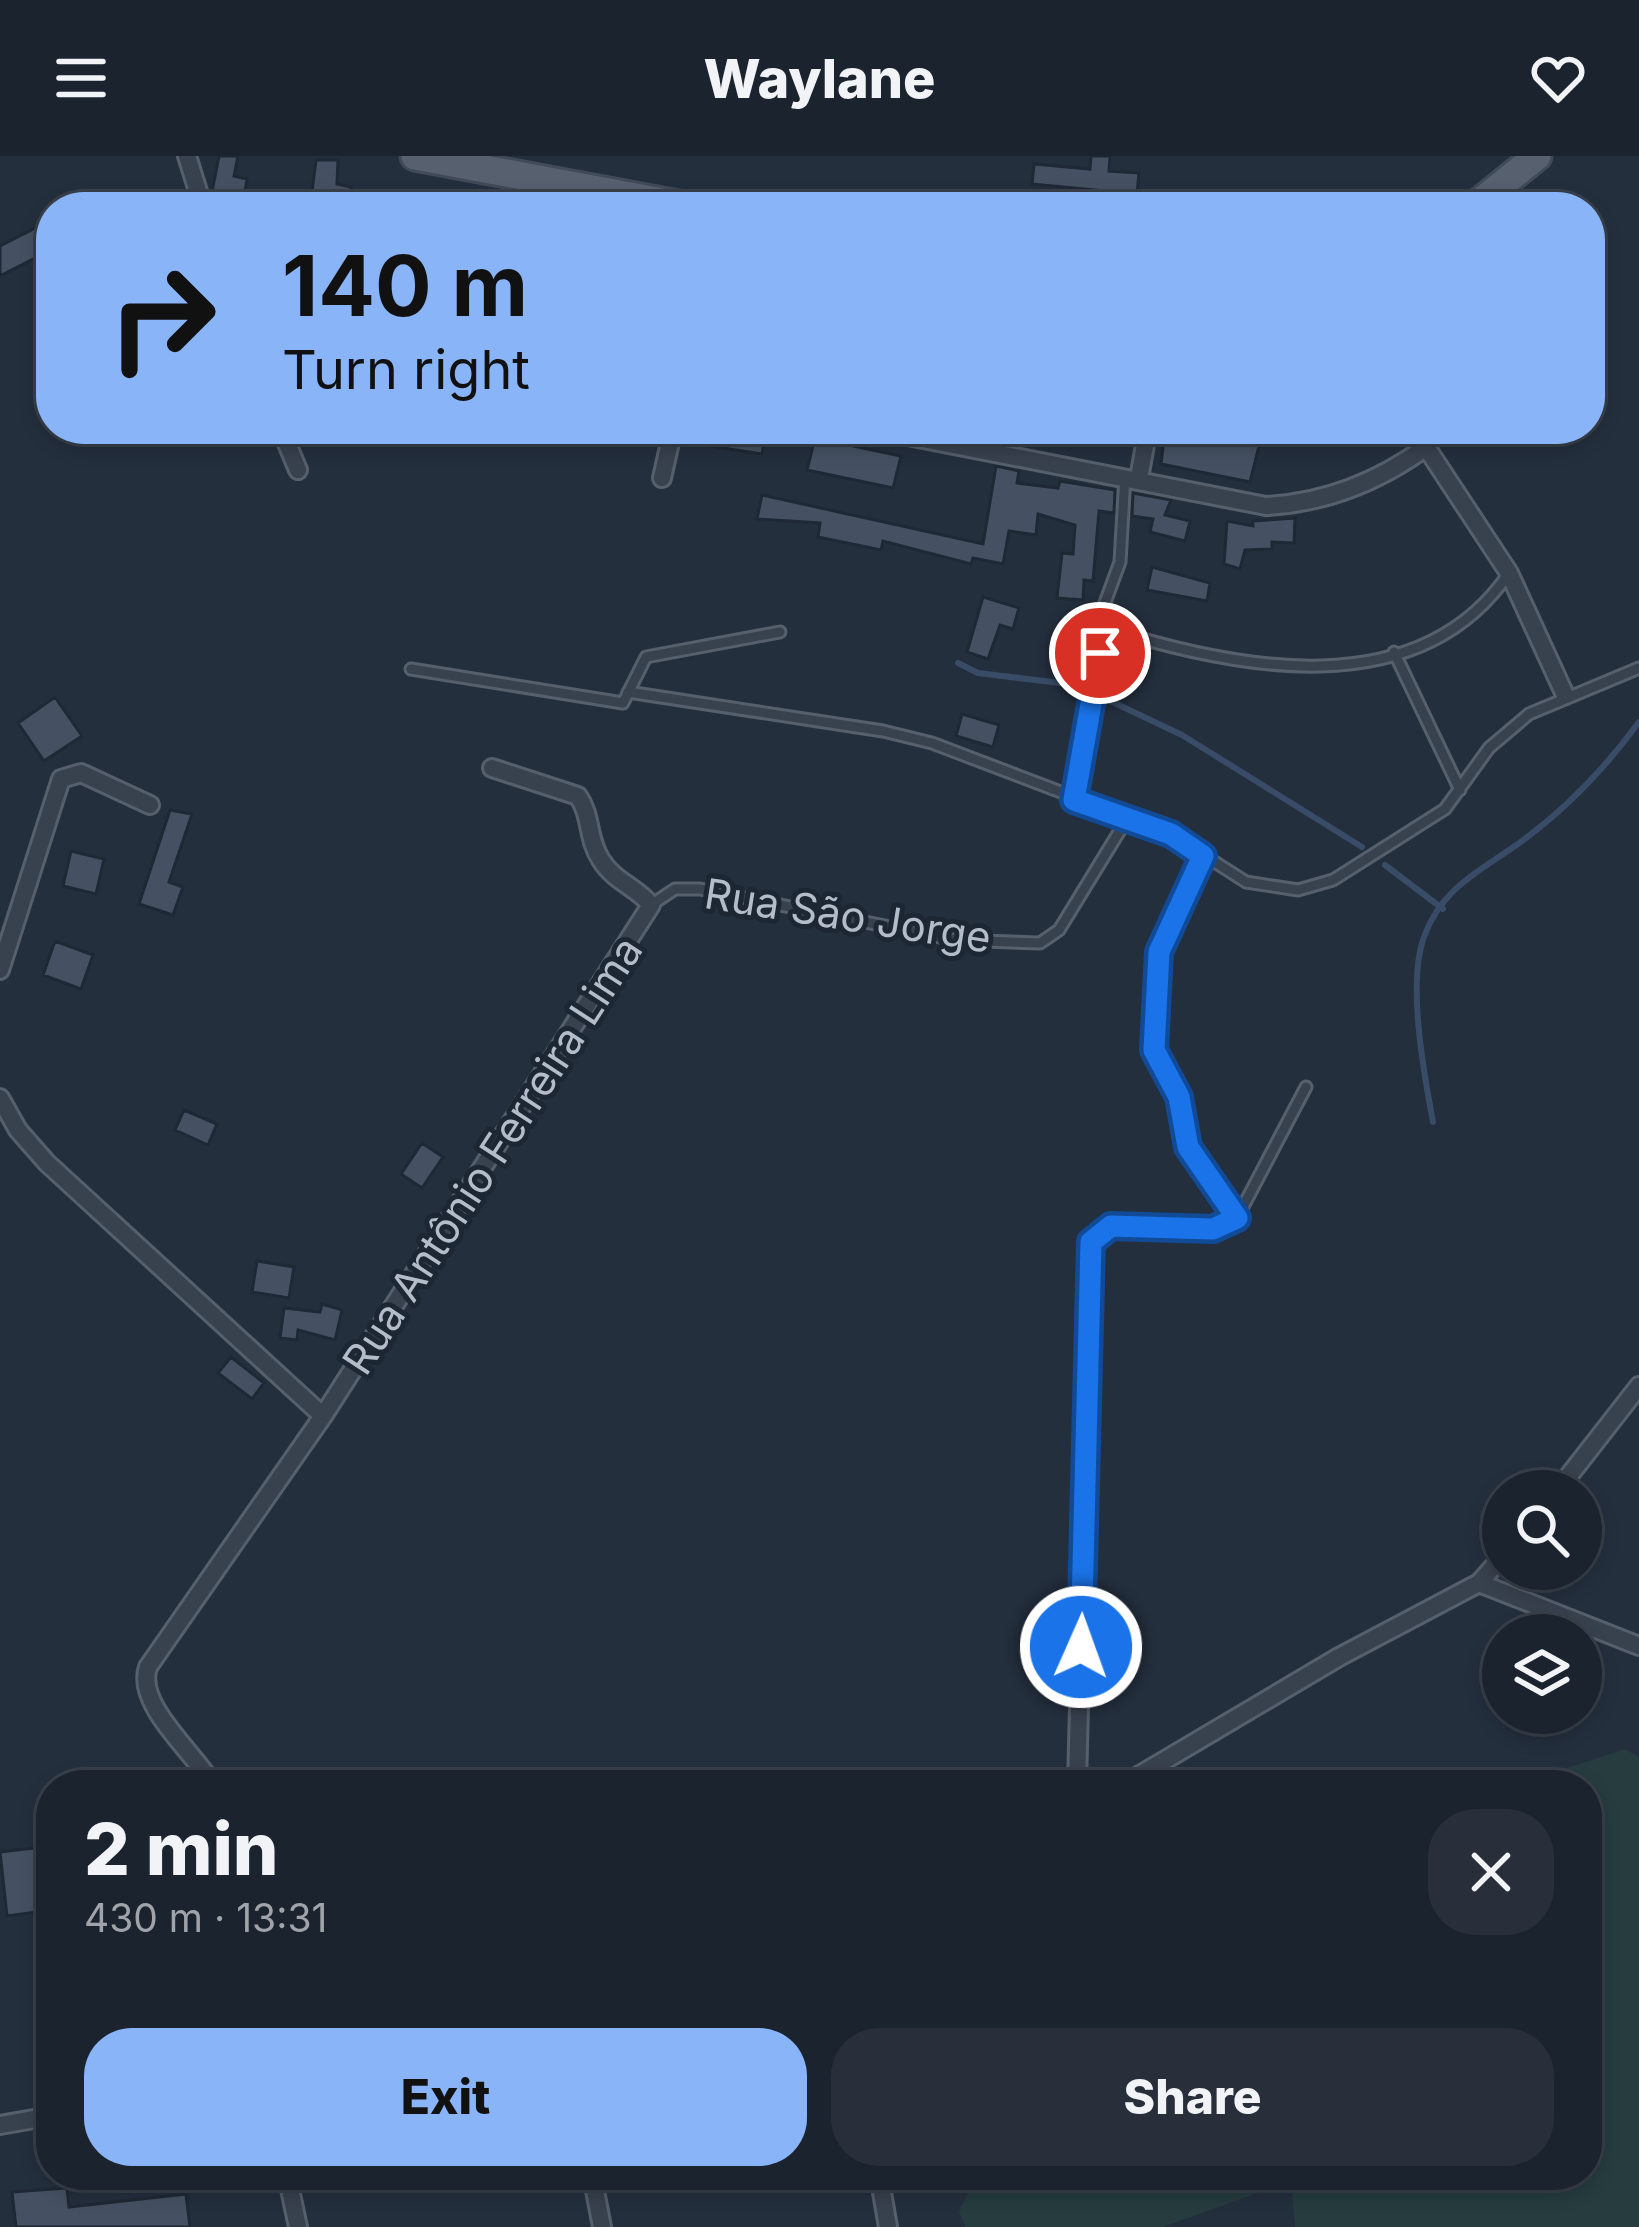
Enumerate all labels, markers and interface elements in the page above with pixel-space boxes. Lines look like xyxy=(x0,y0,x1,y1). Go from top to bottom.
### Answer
icon: menu xyxy=(48,45,114,111)
icon: heart xyxy=(1525,45,1591,111)
text: Waylane xyxy=(704,46,935,111)
text: 140 m xyxy=(282,235,528,336)
icon: right xyxy=(84,240,240,396)
text: Turn right xyxy=(282,337,530,402)
pin xyxy=(1049,602,1151,704)
icon: arrive xyxy=(1067,620,1133,686)
street label: Rua São Jorge xyxy=(701,867,995,963)
street label: Rua Antônio Ferreira Lima xyxy=(331,927,653,1383)
map controls xyxy=(1482,1470,1602,1734)
button: search xyxy=(1482,1470,1602,1590)
position arrow xyxy=(1018,1584,1144,1710)
button: layers xyxy=(1482,1614,1602,1734)
text: 2 min xyxy=(84,1805,279,1892)
button: close xyxy=(1428,1809,1554,1935)
text: 430 m · 13:31 xyxy=(84,1894,327,1941)
button: Exit xyxy=(84,2028,807,2166)
button: Share xyxy=(831,2028,1554,2166)

